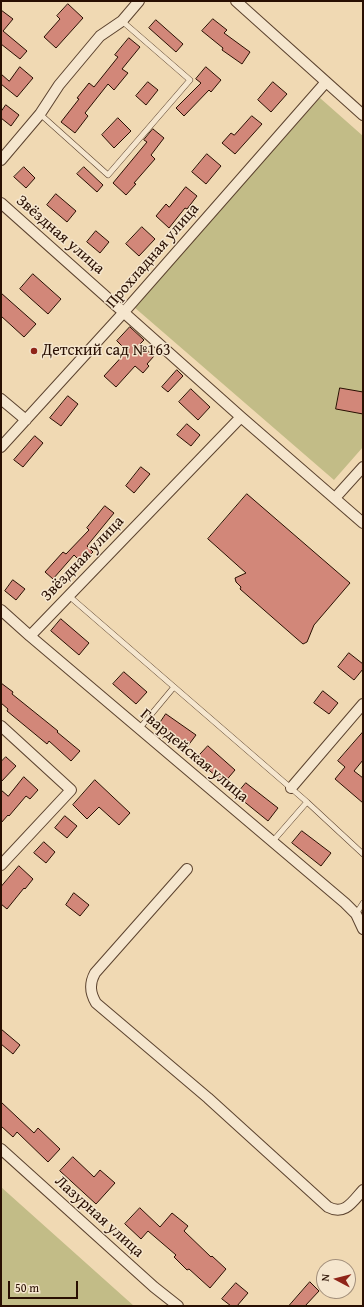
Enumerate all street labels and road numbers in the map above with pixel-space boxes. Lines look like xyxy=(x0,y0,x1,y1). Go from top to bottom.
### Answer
street label: Звёздная улица xyxy=(12,191,108,279)
street label: Прохладная улица xyxy=(102,200,204,312)
street label: Звёздная улица xyxy=(38,512,128,606)
street label: Гвардейская улица xyxy=(136,705,252,807)
street label: Лазурная улица xyxy=(51,1172,147,1262)

